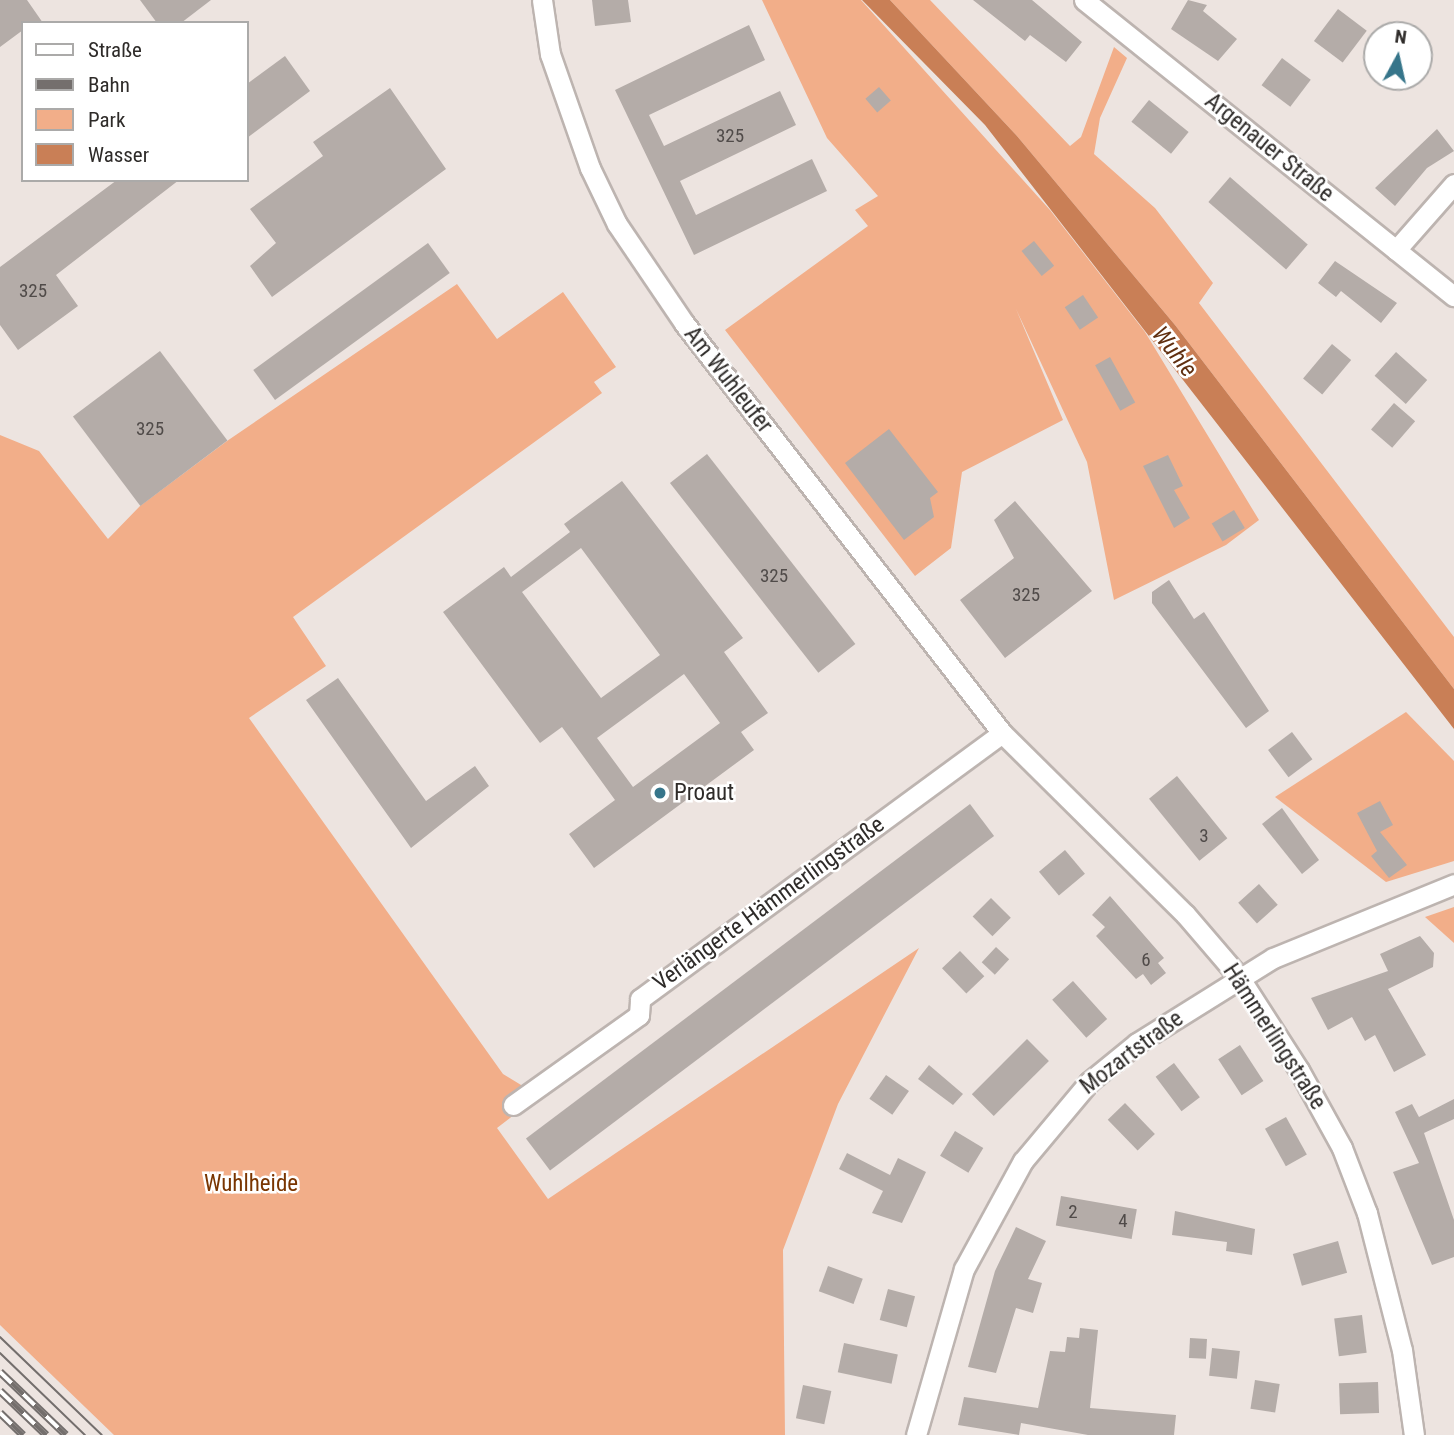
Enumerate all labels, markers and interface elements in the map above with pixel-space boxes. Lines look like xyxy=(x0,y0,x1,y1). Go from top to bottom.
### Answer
legend xyxy=(21,21,248,182)
north arrow xyxy=(1363,21,1433,91)
text: N xyxy=(1393,24,1408,49)
text: Straße xyxy=(88,38,142,62)
text: Bahn xyxy=(88,73,130,97)
street label: Argenauer Straße xyxy=(1199,88,1339,208)
text: Park xyxy=(88,108,125,132)
house number: 325 xyxy=(716,125,744,147)
text: Wasser xyxy=(88,143,149,167)
house number: 325 xyxy=(19,280,47,302)
street label: Am Wuhleufer xyxy=(678,321,778,439)
water label: Wuhle xyxy=(1145,321,1203,383)
house number: 325 xyxy=(136,418,164,440)
house number: 325 xyxy=(760,565,788,587)
house number: 325 xyxy=(1012,584,1040,606)
place label: Proaut xyxy=(674,779,734,807)
marker: Proaut xyxy=(652,785,668,801)
street label: Verlängerte Hämmerlingstraße xyxy=(648,811,890,997)
house number: 3 xyxy=(1199,825,1209,847)
house number: 6 xyxy=(1141,949,1151,971)
street label: Hämmerlingstraße xyxy=(1217,959,1331,1115)
street label: Mozartstraße xyxy=(1075,1005,1189,1101)
park label: Wuhlheide xyxy=(204,1170,298,1198)
house number: 2 xyxy=(1068,1201,1078,1223)
house number: 4 xyxy=(1118,1210,1128,1232)

